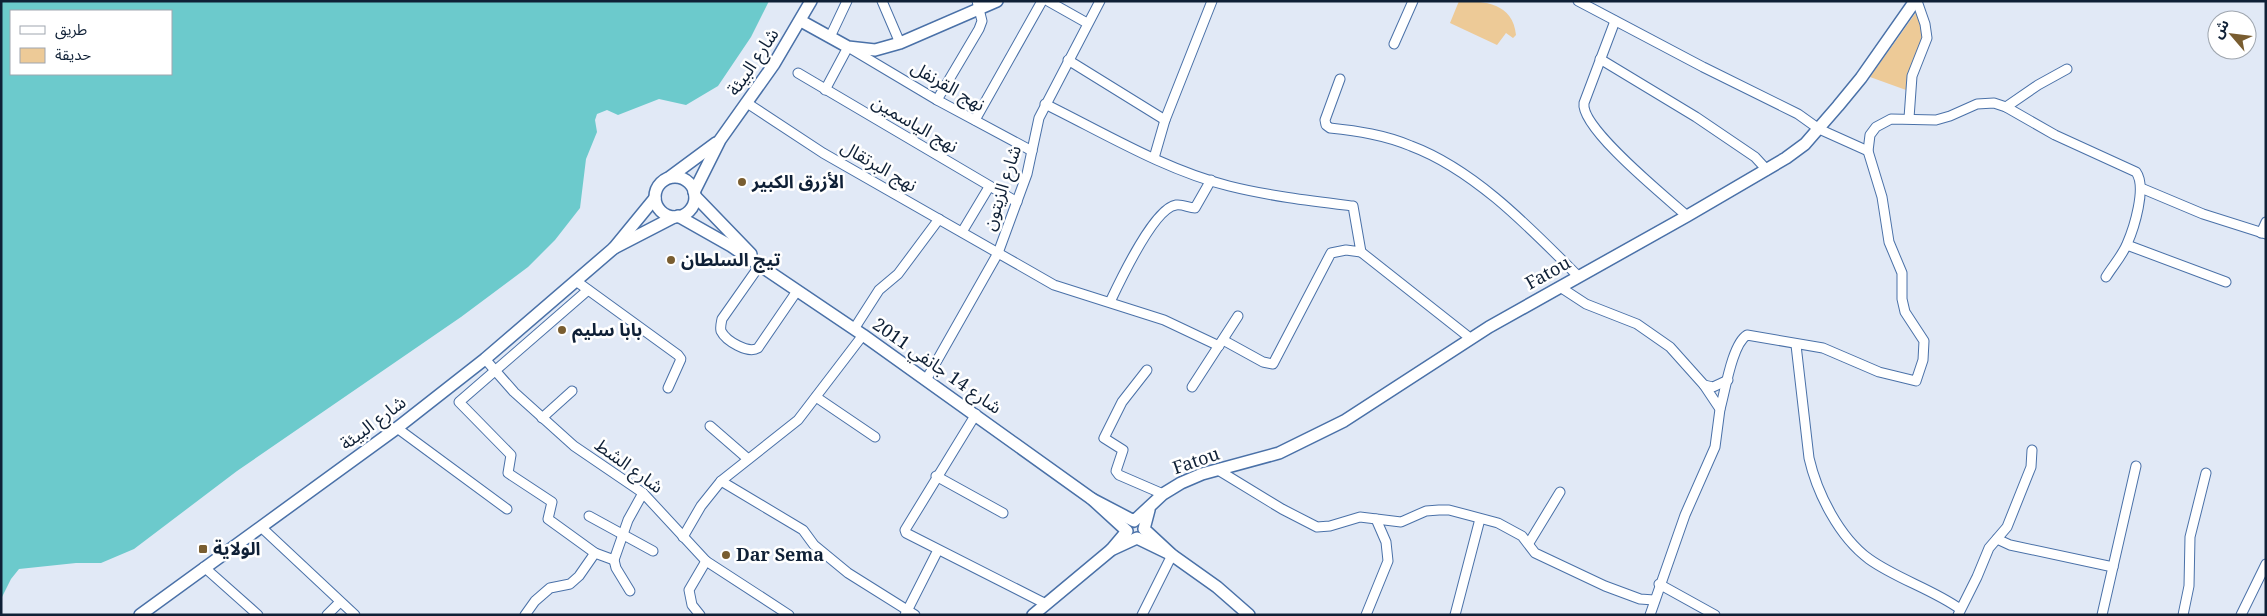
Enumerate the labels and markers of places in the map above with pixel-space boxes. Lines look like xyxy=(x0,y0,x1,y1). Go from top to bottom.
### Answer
place label: الأزرق الكبير xyxy=(751,169,844,193)
marker: الأزرق الكبير xyxy=(736,176,748,188)
place label: تيج السلطان xyxy=(681,247,781,273)
marker: تيج السلطان xyxy=(665,254,677,266)
place label: بابا سليم xyxy=(572,317,642,343)
marker: بابا سليم xyxy=(556,324,568,336)
place label: الولاية xyxy=(213,536,261,560)
place label: Dar Sema xyxy=(736,542,824,566)
marker: الولاية xyxy=(197,543,209,555)
marker: Dar Sema xyxy=(720,549,732,561)

